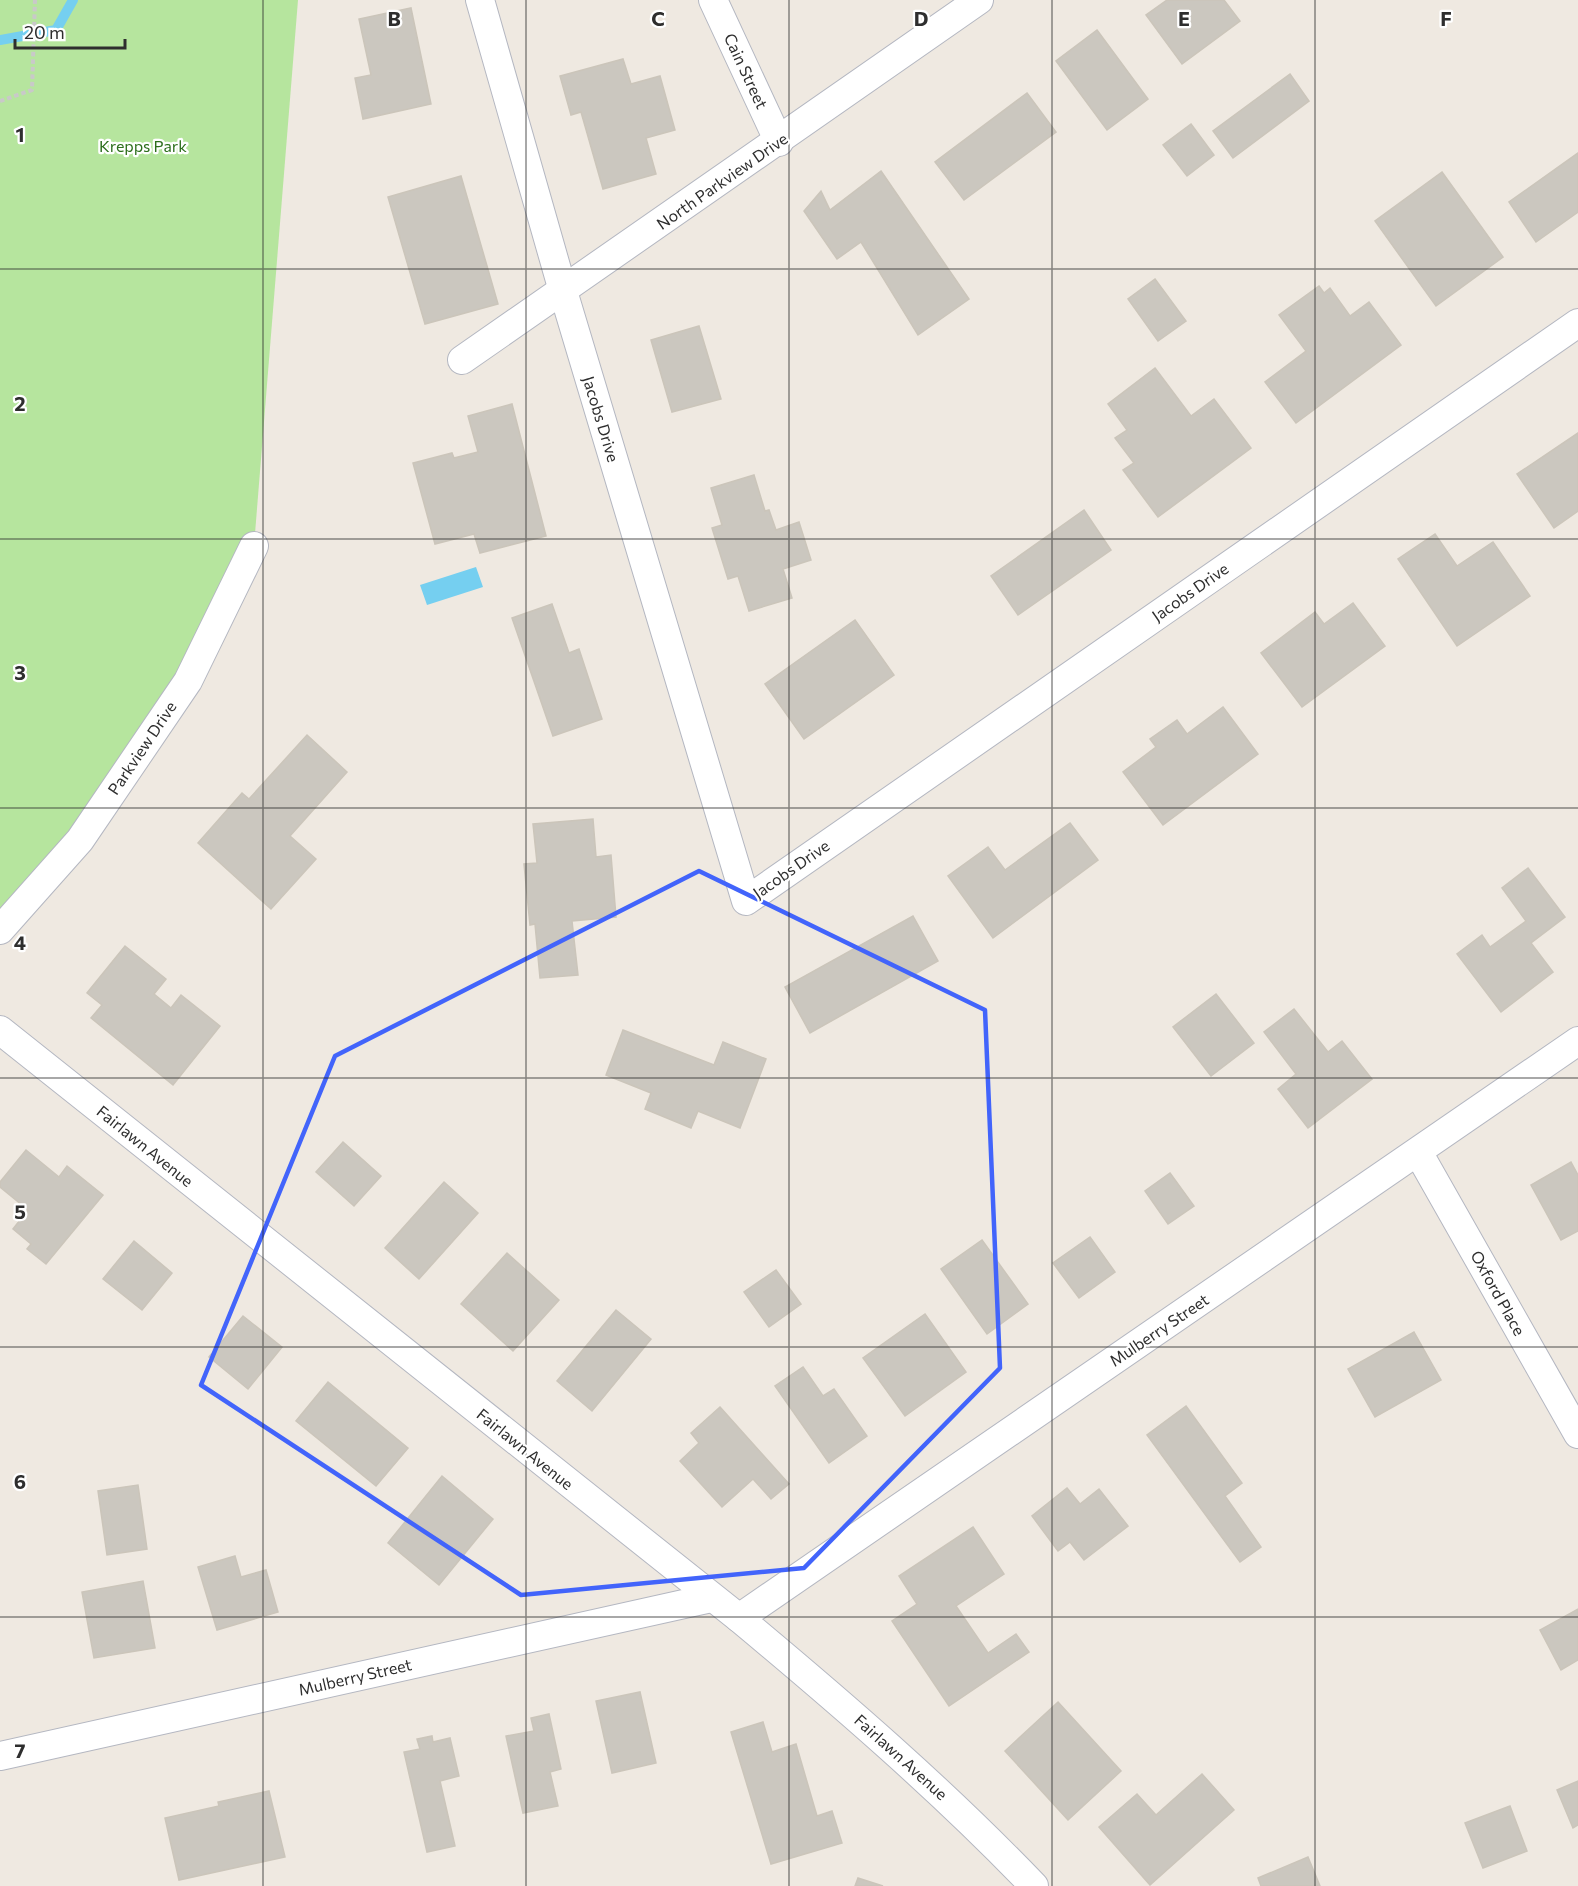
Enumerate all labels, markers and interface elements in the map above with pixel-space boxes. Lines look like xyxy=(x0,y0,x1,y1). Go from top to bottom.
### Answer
text: B xyxy=(387,6,401,30)
text: C xyxy=(651,6,665,30)
text: D xyxy=(914,6,928,30)
text: E xyxy=(1178,6,1190,30)
text: F xyxy=(1440,6,1452,30)
scale bar xyxy=(15,12,124,50)
text: 20 m xyxy=(24,21,65,43)
street label: Cain Street xyxy=(721,30,772,112)
text: 1 xyxy=(15,122,25,146)
street label: North Parkview Drive xyxy=(653,128,791,233)
park label: Krepps Park xyxy=(99,136,187,155)
street label: Jacobs Drive xyxy=(579,374,624,464)
text: 2 xyxy=(14,391,26,415)
street label: Jacobs Drive xyxy=(1148,558,1232,625)
text: 3 xyxy=(14,660,26,684)
street label: Parkview Drive xyxy=(103,697,180,798)
street label: Jacobs Drive xyxy=(749,835,833,902)
text: 4 xyxy=(14,930,26,954)
street label: Fairlawn Avenue xyxy=(93,1101,197,1190)
text: 5 xyxy=(14,1199,26,1223)
street label: Oxford Place xyxy=(1467,1247,1530,1339)
street label: Mulberry Street xyxy=(1106,1289,1212,1370)
street label: Fairlawn Avenue xyxy=(473,1404,577,1493)
text: 6 xyxy=(14,1469,26,1493)
street label: Mulberry Street xyxy=(296,1654,414,1699)
street label: Fairlawn Avenue xyxy=(851,1710,952,1803)
text: 7 xyxy=(15,1738,26,1762)

